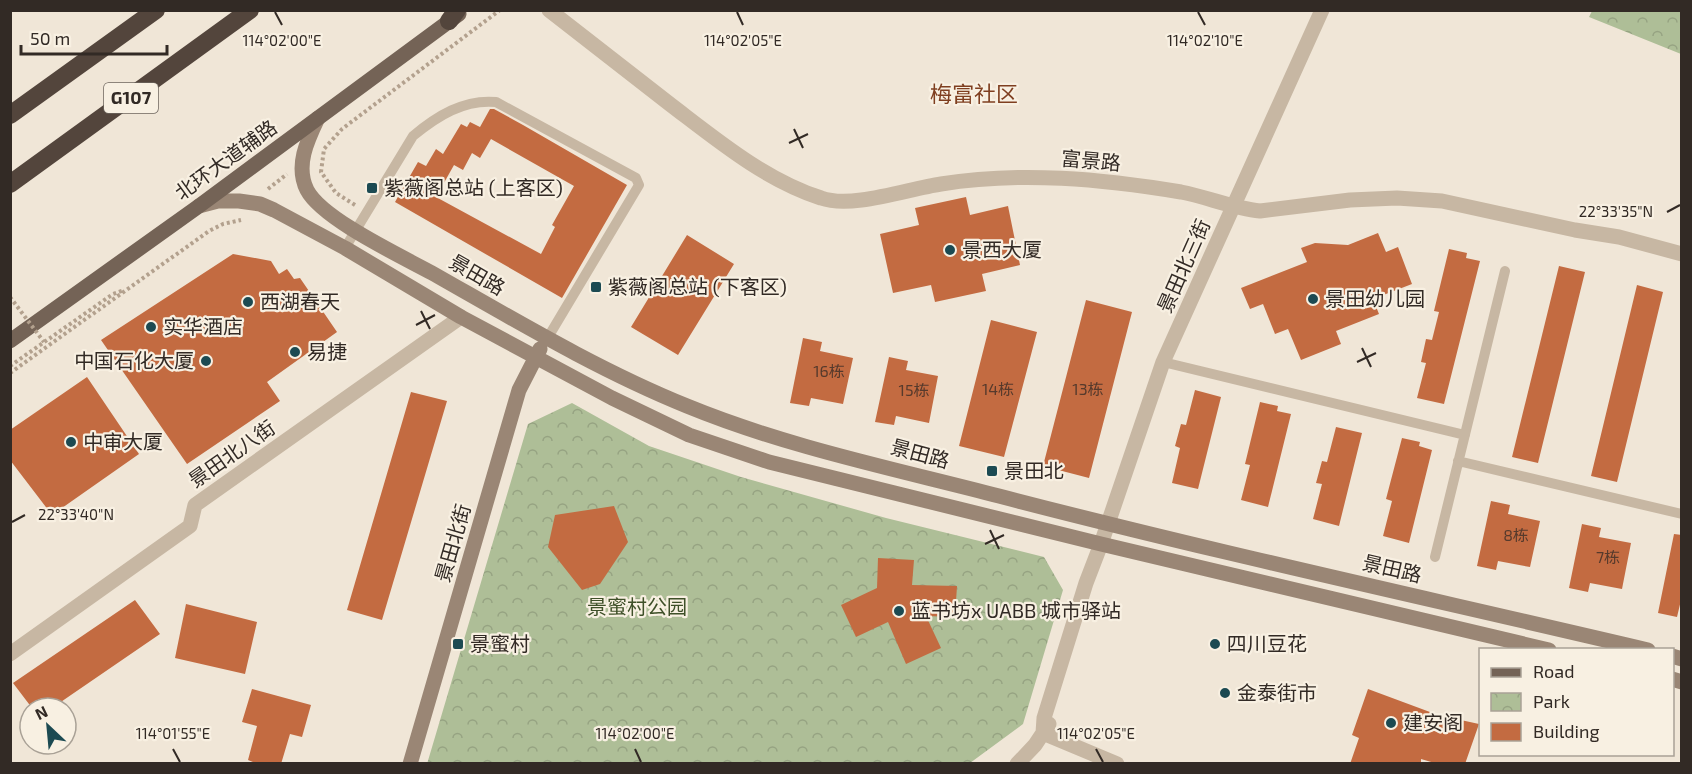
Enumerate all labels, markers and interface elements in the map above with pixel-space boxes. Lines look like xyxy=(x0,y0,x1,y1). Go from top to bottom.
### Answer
scale bar xyxy=(21,18,166,56)
text: 50 m xyxy=(30,27,70,49)
text: 114°02'00"E xyxy=(242,31,322,49)
text: 114°02'05"E xyxy=(704,31,782,49)
text: 114°02'10"E xyxy=(1167,31,1243,49)
district label: 梅富社区 xyxy=(930,80,1018,106)
road number: G107 xyxy=(104,83,158,113)
street label: 北环大道辅路 xyxy=(170,114,281,204)
street label: 富景路 xyxy=(1060,145,1122,175)
place label: 紫薇阁总站 (上客区) xyxy=(384,175,563,199)
marker: 紫薇阁总站 (上客区) xyxy=(365,181,379,195)
text: 22°33'35"N xyxy=(1579,202,1653,220)
street label: 景田北三街 xyxy=(1152,215,1214,316)
place label: 景西大厦 xyxy=(962,237,1042,261)
marker: 景西大厦 xyxy=(943,243,957,257)
street label: 景田路 xyxy=(446,249,509,300)
place label: 紫薇阁总站 (下客区) xyxy=(608,274,787,298)
marker: 紫薇阁总站 (下客区) xyxy=(589,280,603,294)
place label: 景田幼儿园 xyxy=(1325,286,1425,310)
place label: 西湖春天 xyxy=(260,289,340,313)
marker: 景田幼儿园 xyxy=(1306,292,1320,306)
marker: 西湖春天 xyxy=(241,295,255,309)
place label: 实华酒店 xyxy=(163,314,243,338)
marker: 实华酒店 xyxy=(144,320,158,334)
place label: 易捷 xyxy=(307,339,347,363)
marker: 易捷 xyxy=(288,345,302,359)
place label: 中国石化大厦 xyxy=(74,348,194,372)
marker: 中国石化大厦 xyxy=(199,354,213,368)
house number: 16栋 xyxy=(813,361,845,380)
house number: 14栋 xyxy=(982,379,1014,398)
house number: 13栋 xyxy=(1072,379,1104,398)
house number: 15栋 xyxy=(899,380,929,399)
street label: 景田北八街 xyxy=(184,415,279,492)
place label: 中审大厦 xyxy=(83,429,163,453)
street label: 景田路 xyxy=(888,434,952,472)
marker: 中审大厦 xyxy=(64,435,78,449)
place label: 景田北 xyxy=(1004,458,1064,482)
marker: 景田北 xyxy=(985,464,999,478)
street label: 景田北街 xyxy=(429,501,475,584)
text: 22°33'40"N xyxy=(38,505,114,523)
house number: 8栋 xyxy=(1503,525,1529,544)
house number: 7栋 xyxy=(1596,547,1620,566)
street label: 景田路 xyxy=(1360,550,1424,586)
park label: 景蜜村公园 xyxy=(587,594,687,618)
place label: 蓝书坊x UABB 城市驿站 xyxy=(911,598,1121,622)
marker: 蓝书坊x UABB 城市驿站 xyxy=(892,604,906,618)
place label: 景蜜村 xyxy=(470,631,530,655)
place label: 四川豆花 xyxy=(1227,631,1307,655)
marker: 景蜜村 xyxy=(451,637,465,651)
marker: 四川豆花 xyxy=(1208,637,1222,651)
legend xyxy=(1479,648,1674,756)
text: Road xyxy=(1533,660,1574,682)
place label: 金泰街市 xyxy=(1237,680,1317,704)
marker: 金泰街市 xyxy=(1218,686,1232,700)
text: Park xyxy=(1533,690,1570,712)
north arrow xyxy=(18,696,78,756)
text: N xyxy=(32,701,51,723)
place label: 建安阁 xyxy=(1403,710,1463,734)
marker: 建安阁 xyxy=(1384,716,1398,730)
text: Building xyxy=(1533,720,1600,742)
text: 114°01'55"E xyxy=(136,724,210,742)
text: 114°02'00"E xyxy=(595,724,675,742)
text: 114°02'05"E xyxy=(1057,724,1135,742)

